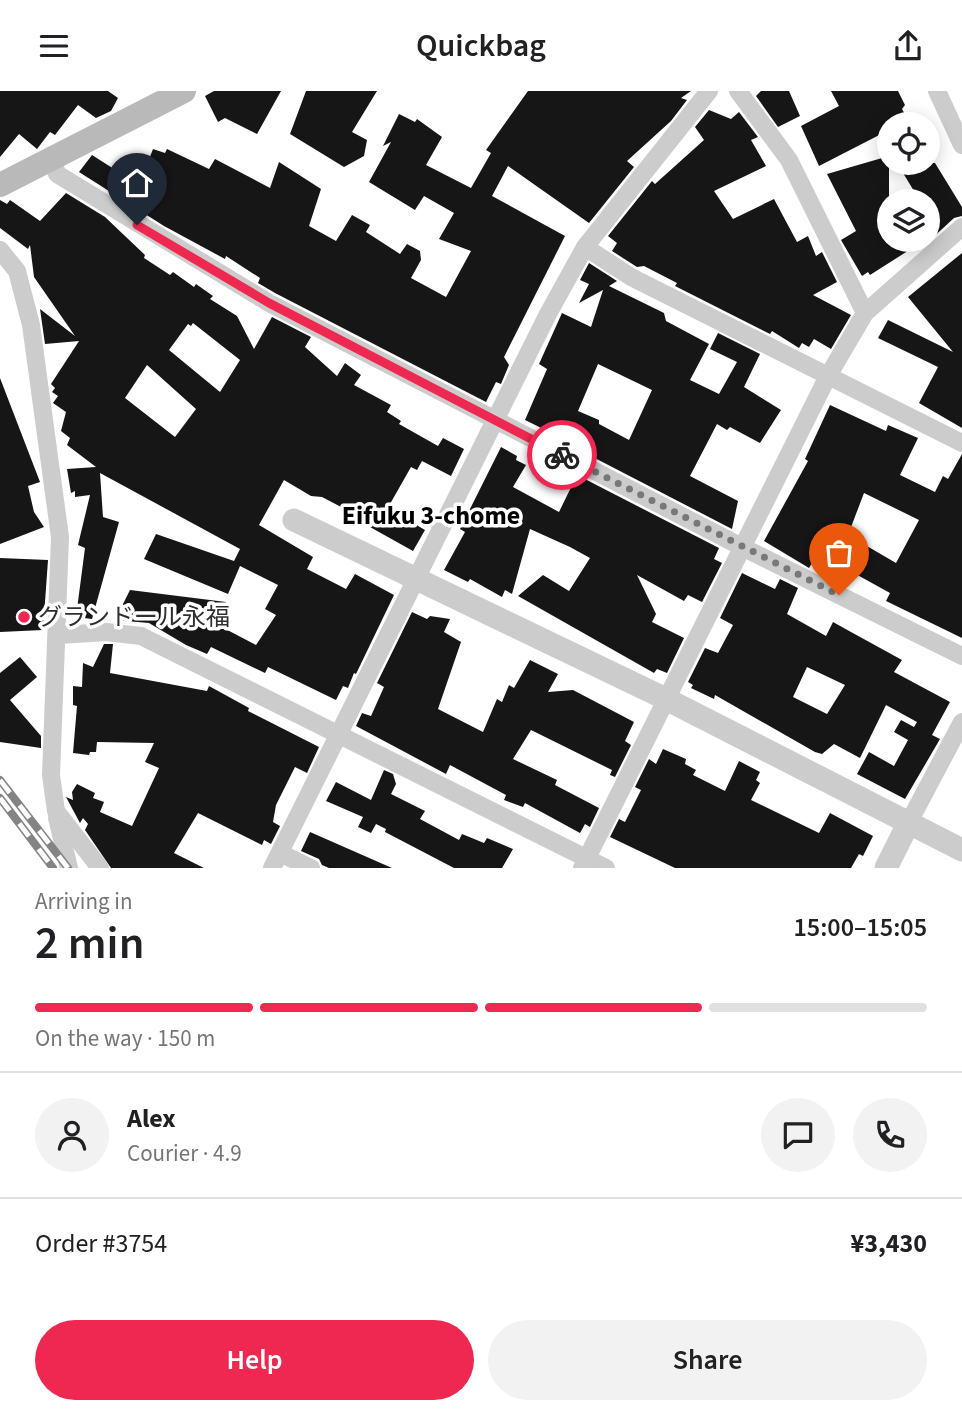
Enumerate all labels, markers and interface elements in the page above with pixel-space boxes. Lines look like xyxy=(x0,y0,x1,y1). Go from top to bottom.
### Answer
text: Quickbag xyxy=(416,23,546,69)
icon: menu xyxy=(35,27,73,65)
icon: share xyxy=(889,27,927,65)
map controls xyxy=(877,112,940,252)
button: locate xyxy=(877,112,940,175)
pin xyxy=(107,153,167,225)
icon: home xyxy=(118,164,156,202)
button: layers xyxy=(877,189,940,252)
courier xyxy=(527,420,597,490)
icon: bike xyxy=(543,436,581,474)
district label: Eifuku 3-chome xyxy=(342,497,520,534)
pin xyxy=(809,523,869,595)
icon: bag xyxy=(820,534,858,572)
place label: グランドール永福 xyxy=(38,600,230,635)
marker: グランドール永福 xyxy=(16,609,32,625)
text: Arriving in xyxy=(35,885,133,918)
text: 15:00–15:05 xyxy=(794,909,927,946)
text: 2 min xyxy=(35,911,144,976)
text: On the way · 150 m xyxy=(35,1022,215,1055)
button: person xyxy=(35,1098,109,1172)
button: chat xyxy=(761,1098,835,1172)
button: phone xyxy=(853,1098,927,1172)
text: Alex xyxy=(127,1100,176,1137)
text: Courier · 4.9 xyxy=(127,1137,242,1170)
text: Order #3754 xyxy=(35,1225,167,1262)
text: ¥3,430 xyxy=(851,1225,927,1262)
button: Help xyxy=(35,1320,474,1400)
button: Share xyxy=(488,1320,927,1400)

